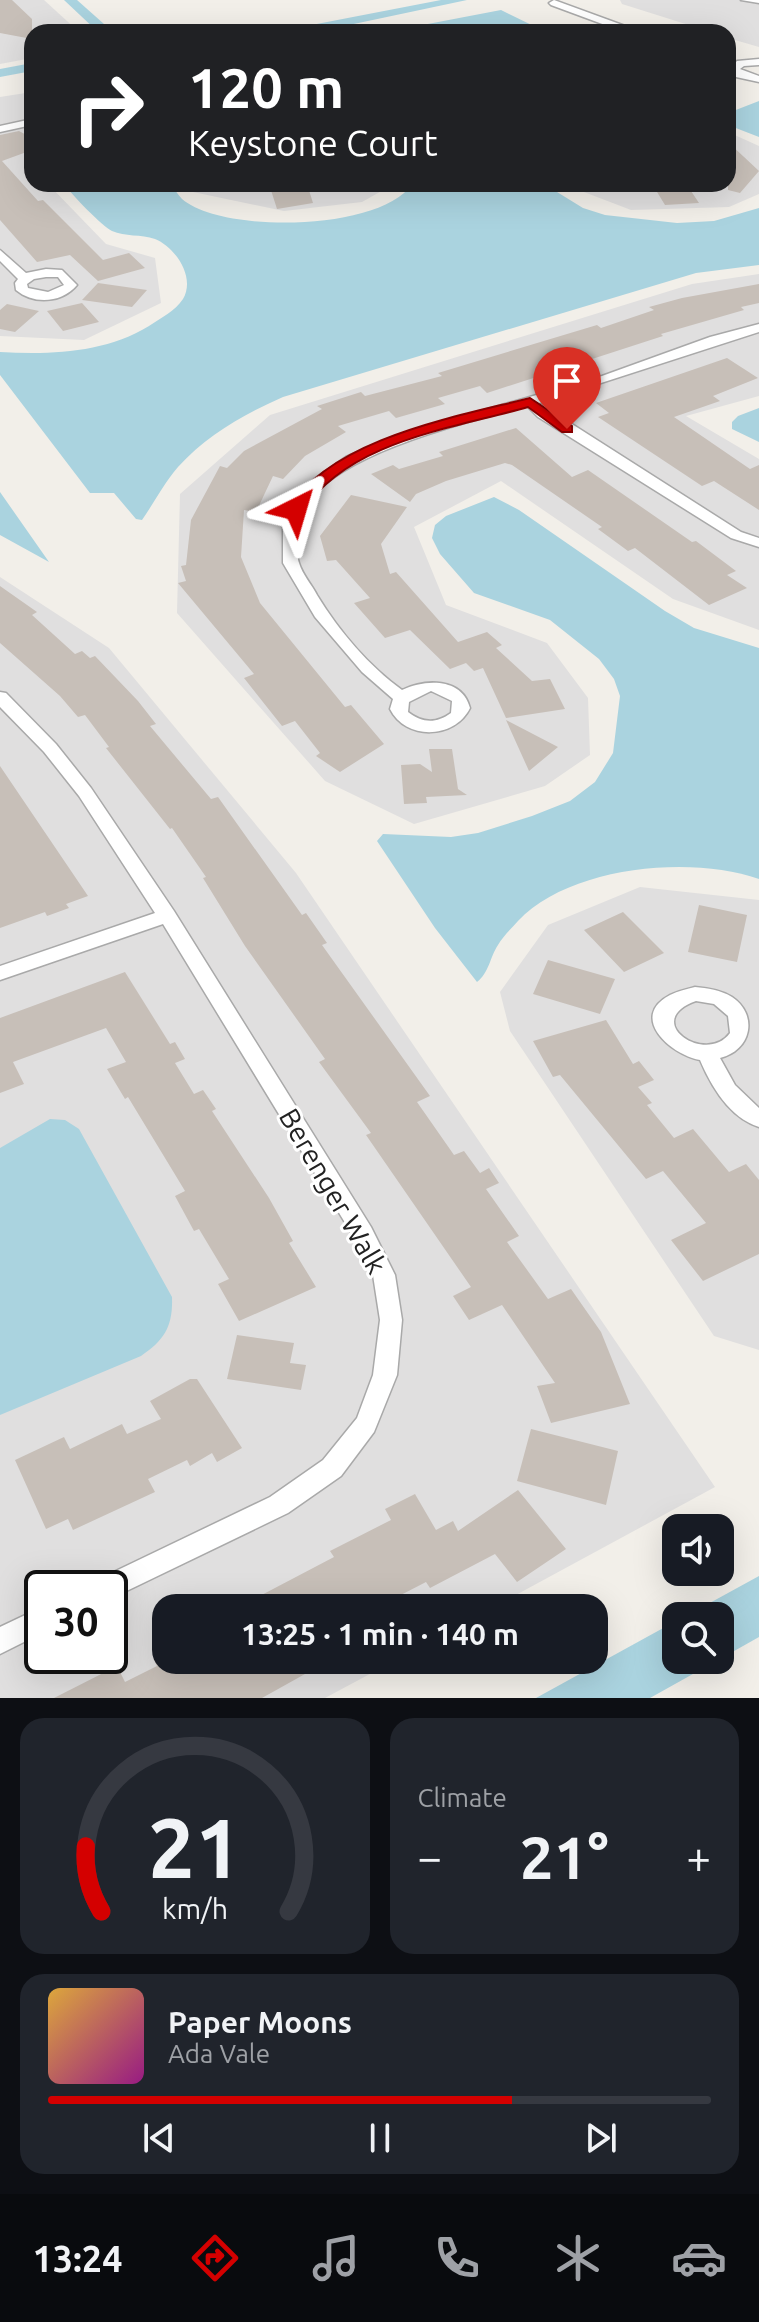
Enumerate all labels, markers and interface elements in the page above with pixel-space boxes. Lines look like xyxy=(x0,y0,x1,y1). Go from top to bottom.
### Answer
icon: right xyxy=(56,56,160,160)
text: 120 m xyxy=(188,56,344,119)
text: Keystone Court xyxy=(188,122,438,163)
pin xyxy=(533,347,601,429)
icon: arrive xyxy=(545,359,589,403)
position arrow xyxy=(254,467,338,551)
street label: Berenger Walk xyxy=(274,1103,393,1279)
map controls xyxy=(662,1514,734,1674)
button: sound xyxy=(662,1514,734,1586)
speed limit sign: 30 xyxy=(24,1570,128,1674)
button: search xyxy=(662,1602,734,1674)
text: 13:25 · 1 min · 140 m xyxy=(241,1617,519,1651)
text: Climate xyxy=(418,1783,507,1812)
text: 21 xyxy=(148,1800,242,1894)
text: 21° xyxy=(520,1823,609,1890)
text: − xyxy=(418,1832,442,1881)
text: + xyxy=(686,1832,711,1881)
text: km/h xyxy=(162,1892,228,1924)
text: Paper Moons xyxy=(168,2005,352,2039)
text: Ada Vale xyxy=(168,2039,270,2068)
icon: previous xyxy=(137,2116,181,2160)
icon: pause xyxy=(358,2116,402,2160)
icon: next xyxy=(579,2116,623,2160)
icon: directions xyxy=(187,2230,243,2286)
icon: music xyxy=(308,2230,364,2286)
icon: phone xyxy=(429,2230,485,2286)
icon: climate xyxy=(550,2230,606,2286)
icon: car xyxy=(671,2230,727,2286)
text: 13:24 xyxy=(32,2238,122,2279)

